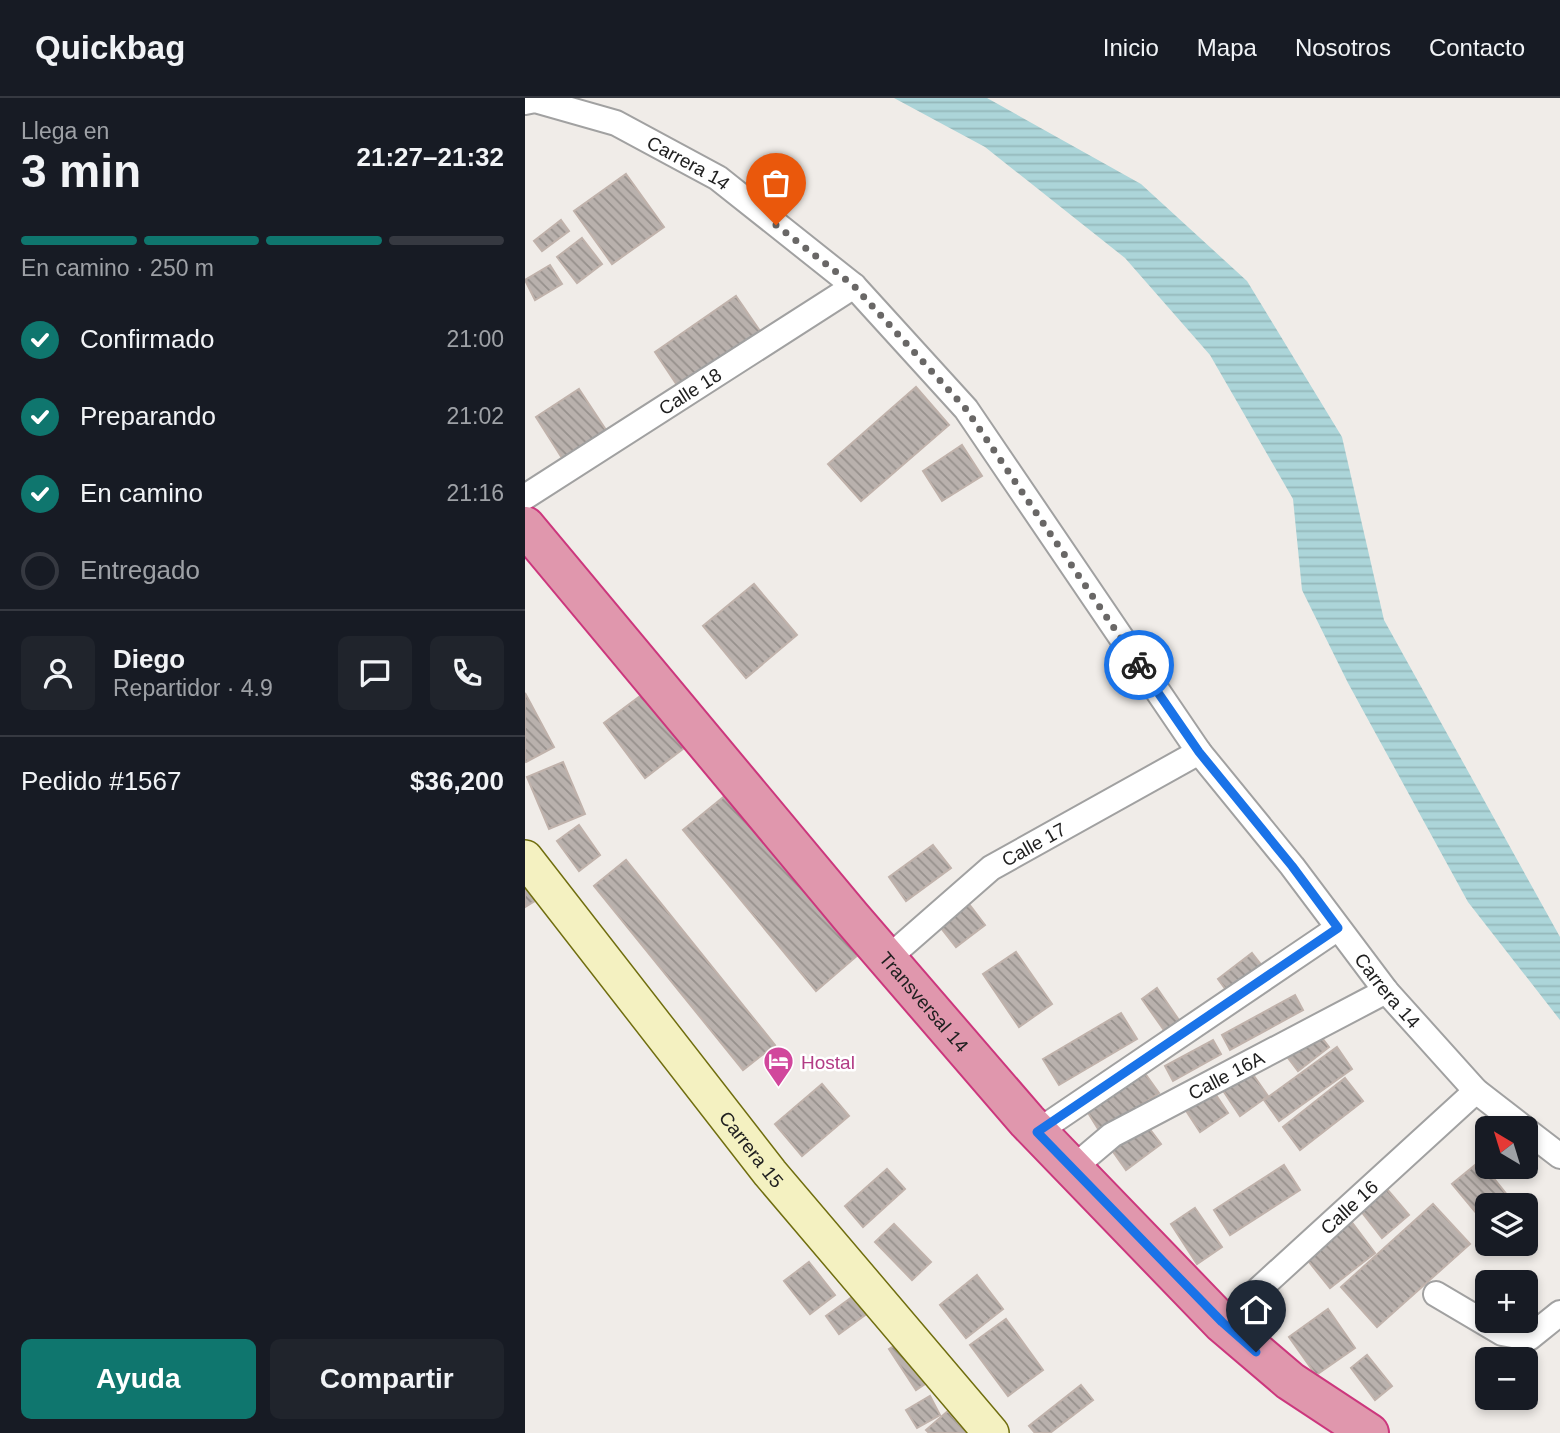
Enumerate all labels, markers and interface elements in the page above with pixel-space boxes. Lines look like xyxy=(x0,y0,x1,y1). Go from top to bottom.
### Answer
text: Quickbag xyxy=(35,29,185,66)
text: Inicio xyxy=(1103,34,1159,61)
text: Mapa xyxy=(1197,34,1257,61)
text: Nosotros xyxy=(1295,34,1391,61)
text: Contacto xyxy=(1429,34,1525,61)
text: Llega en xyxy=(21,118,109,144)
street label: Carrera 14 xyxy=(643,132,734,194)
text: 21:27–21:32 xyxy=(357,142,504,172)
text: 3 min xyxy=(21,145,141,197)
pin xyxy=(746,153,806,225)
icon: bag xyxy=(757,164,795,202)
text: En camino · 250 m xyxy=(21,255,214,281)
icon: check xyxy=(21,321,59,359)
text: Confirmado xyxy=(80,324,214,354)
text: 21:00 xyxy=(446,326,504,352)
street label: Calle 18 xyxy=(655,364,725,419)
icon: check xyxy=(21,398,59,436)
text: Preparando xyxy=(80,401,216,431)
text: 21:02 xyxy=(446,403,504,429)
icon: check xyxy=(21,475,59,513)
text: En camino xyxy=(80,478,203,508)
text: 21:16 xyxy=(446,480,504,506)
text: Entregado xyxy=(80,555,200,585)
courier xyxy=(1104,630,1174,700)
button: person xyxy=(21,636,95,710)
button: chat xyxy=(338,636,412,710)
button: phone xyxy=(430,636,504,710)
text: Diego xyxy=(113,644,185,674)
icon: bike xyxy=(1120,646,1158,684)
text: Repartidor · 4.9 xyxy=(113,675,273,701)
text: Pedido #1567 xyxy=(21,766,181,796)
text: $36,200 xyxy=(410,766,504,796)
street label: Calle 17 xyxy=(998,818,1069,871)
street label: Transversal 14 xyxy=(875,948,973,1057)
street label: Carrera 14 xyxy=(1350,949,1424,1033)
hotel icon: Hostal xyxy=(761,1045,795,1089)
street label: Calle 16A xyxy=(1185,1047,1268,1104)
place label: Hostal xyxy=(801,1052,855,1073)
street label: Carrera 15 xyxy=(715,1107,788,1192)
north arrow xyxy=(1475,1116,1538,1180)
map controls xyxy=(1475,1116,1538,1410)
street label: Calle 16 xyxy=(1316,1176,1382,1239)
button: layers xyxy=(1475,1193,1538,1256)
button: + xyxy=(1475,1270,1538,1333)
pin xyxy=(1226,1280,1286,1352)
icon: home xyxy=(1237,1291,1275,1329)
button: Ayuda xyxy=(21,1339,256,1419)
button: Compartir xyxy=(270,1339,504,1419)
button: − xyxy=(1475,1347,1538,1410)

